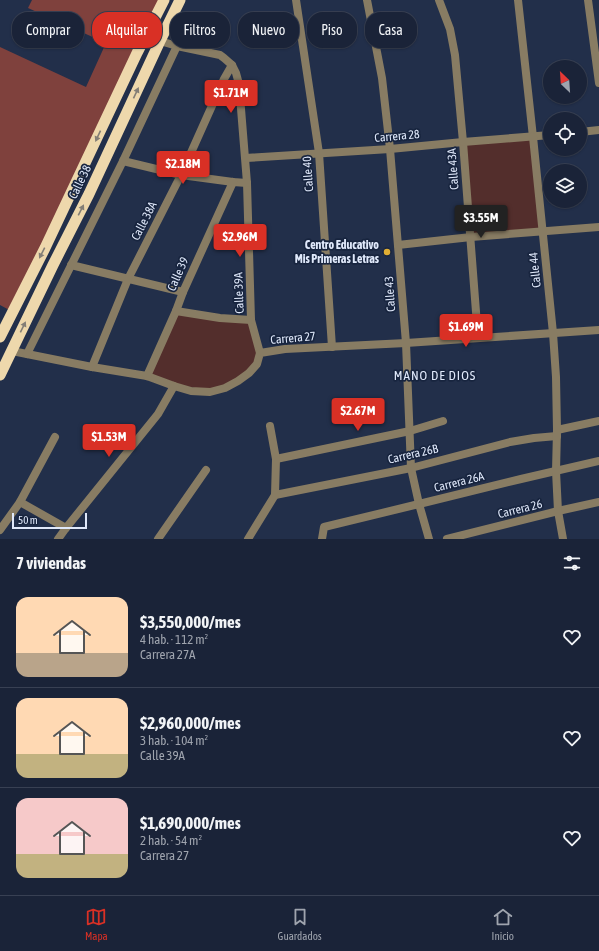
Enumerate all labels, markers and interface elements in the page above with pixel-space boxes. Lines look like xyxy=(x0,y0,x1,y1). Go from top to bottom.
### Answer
chip: Comprar xyxy=(12,12,84,48)
chip: Alquilar xyxy=(92,12,162,48)
chip: Filtros xyxy=(170,12,230,48)
chip: Nuevo xyxy=(238,12,299,48)
chip: Piso xyxy=(307,12,357,48)
chip: Casa xyxy=(365,12,417,48)
north arrow xyxy=(543,60,587,104)
map controls xyxy=(543,60,587,208)
pin: $1.71M xyxy=(198,80,264,114)
text: $1.71M xyxy=(214,85,248,100)
one-way arrow xyxy=(133,87,139,98)
button: locate xyxy=(543,112,587,156)
street label: Carrera 28 xyxy=(374,127,421,145)
one-way arrow xyxy=(95,130,101,142)
street label: Calle 43A xyxy=(445,148,461,190)
pin: $2.18M xyxy=(150,151,216,185)
street label: Calle 40 xyxy=(300,155,316,192)
text: $2.18M xyxy=(166,156,200,171)
street label: Calle 38 xyxy=(66,163,94,201)
button: layers xyxy=(543,164,587,208)
street label: Calle 38A xyxy=(128,199,160,243)
one-way arrow xyxy=(78,205,84,216)
pin: $3.55M xyxy=(448,205,514,239)
text: $3.55M xyxy=(464,210,498,225)
pin: $2.96M xyxy=(207,224,273,258)
text: $2.96M xyxy=(223,229,257,244)
place label: Centro Educativo Mis Primeras Letras xyxy=(295,238,380,266)
marker: Centro Educativo Mis Primeras Letras xyxy=(382,247,392,257)
one-way arrow xyxy=(39,248,46,259)
street label: Calle 44 xyxy=(526,251,544,288)
street label: Calle 39 xyxy=(164,255,192,293)
street label: Calle 39A xyxy=(231,272,247,314)
street label: Calle 43 xyxy=(382,276,398,312)
pin: $1.69M xyxy=(433,314,499,348)
text: $1.69M xyxy=(449,319,483,334)
one-way arrow xyxy=(20,321,26,333)
street label: Carrera 27 xyxy=(270,329,317,347)
district label: MANO DE DIOS xyxy=(394,368,476,383)
pin: $2.67M xyxy=(325,398,391,432)
text: $2.67M xyxy=(341,403,375,418)
pin: $1.53M xyxy=(76,424,142,458)
text: $1.53M xyxy=(92,429,126,444)
street label: Carrera 26B xyxy=(387,441,440,467)
street label: Carrera 26A xyxy=(432,469,486,495)
street label: Carrera 26 xyxy=(496,497,544,521)
scale bar xyxy=(12,511,87,530)
text: 50 m xyxy=(18,514,38,526)
icon: filters xyxy=(561,552,583,574)
text: 7 viviendas xyxy=(16,553,86,573)
text: $3,550,000/mes xyxy=(140,612,241,632)
icon: home xyxy=(48,613,96,661)
icon: heart xyxy=(561,626,583,648)
text: 4 hab. · 112 m² xyxy=(140,632,208,647)
text: Carrera 27A xyxy=(140,647,195,662)
text: $2,960,000/mes xyxy=(140,713,241,733)
icon: home xyxy=(48,714,96,762)
icon: heart xyxy=(561,727,583,749)
text: 3 hab. · 104 m² xyxy=(140,733,208,748)
text: Calle 39A xyxy=(140,748,185,763)
text: $1,690,000/mes xyxy=(140,813,241,833)
icon: home xyxy=(48,814,96,862)
icon: heart xyxy=(561,827,583,849)
text: 2 hab. · 54 m² xyxy=(140,833,202,848)
text: Carrera 27 xyxy=(140,848,189,863)
tab: Mapa xyxy=(85,906,108,942)
tab: Guardados xyxy=(278,906,322,942)
tab: Inicio xyxy=(492,906,514,942)

